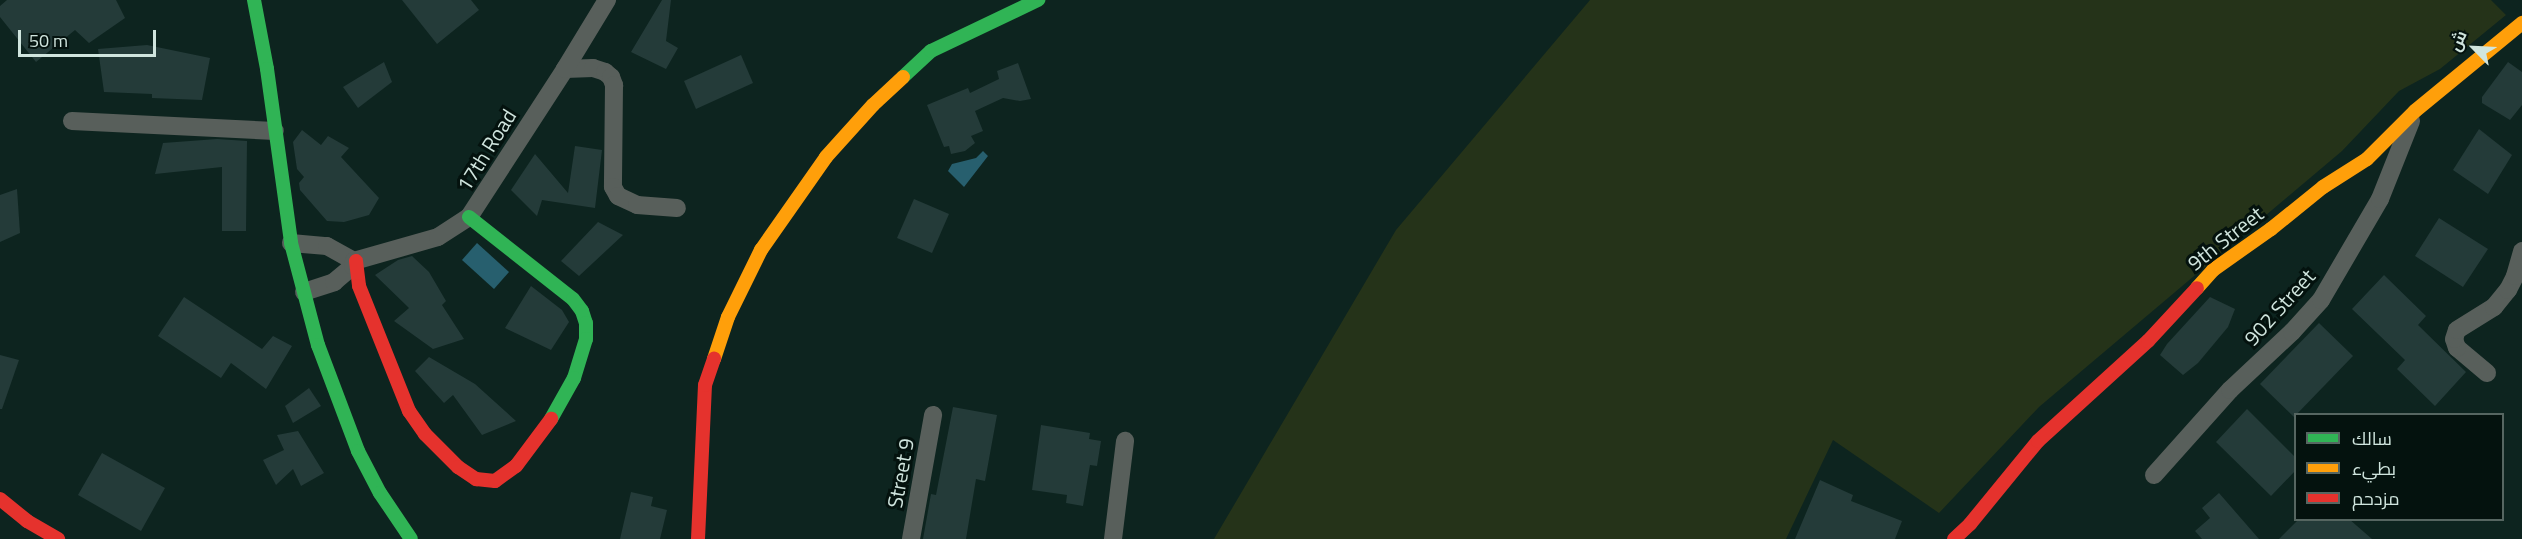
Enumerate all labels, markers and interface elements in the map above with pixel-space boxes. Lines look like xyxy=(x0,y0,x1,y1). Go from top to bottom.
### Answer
scale bar xyxy=(21,18,159,56)
north arrow xyxy=(2444,18,2504,78)
text: ش xyxy=(2442,26,2473,55)
text: 50 m xyxy=(29,27,68,54)
street label: 17th Road xyxy=(451,104,521,196)
street label: 9th Street xyxy=(2182,201,2268,275)
street label: 902 Street xyxy=(2238,264,2320,350)
legend xyxy=(2294,413,2504,521)
text: سالك xyxy=(2352,425,2392,452)
street label: Street 9 xyxy=(881,436,919,510)
text: بطيء xyxy=(2352,455,2396,482)
text: مزدحم xyxy=(2352,485,2400,512)

